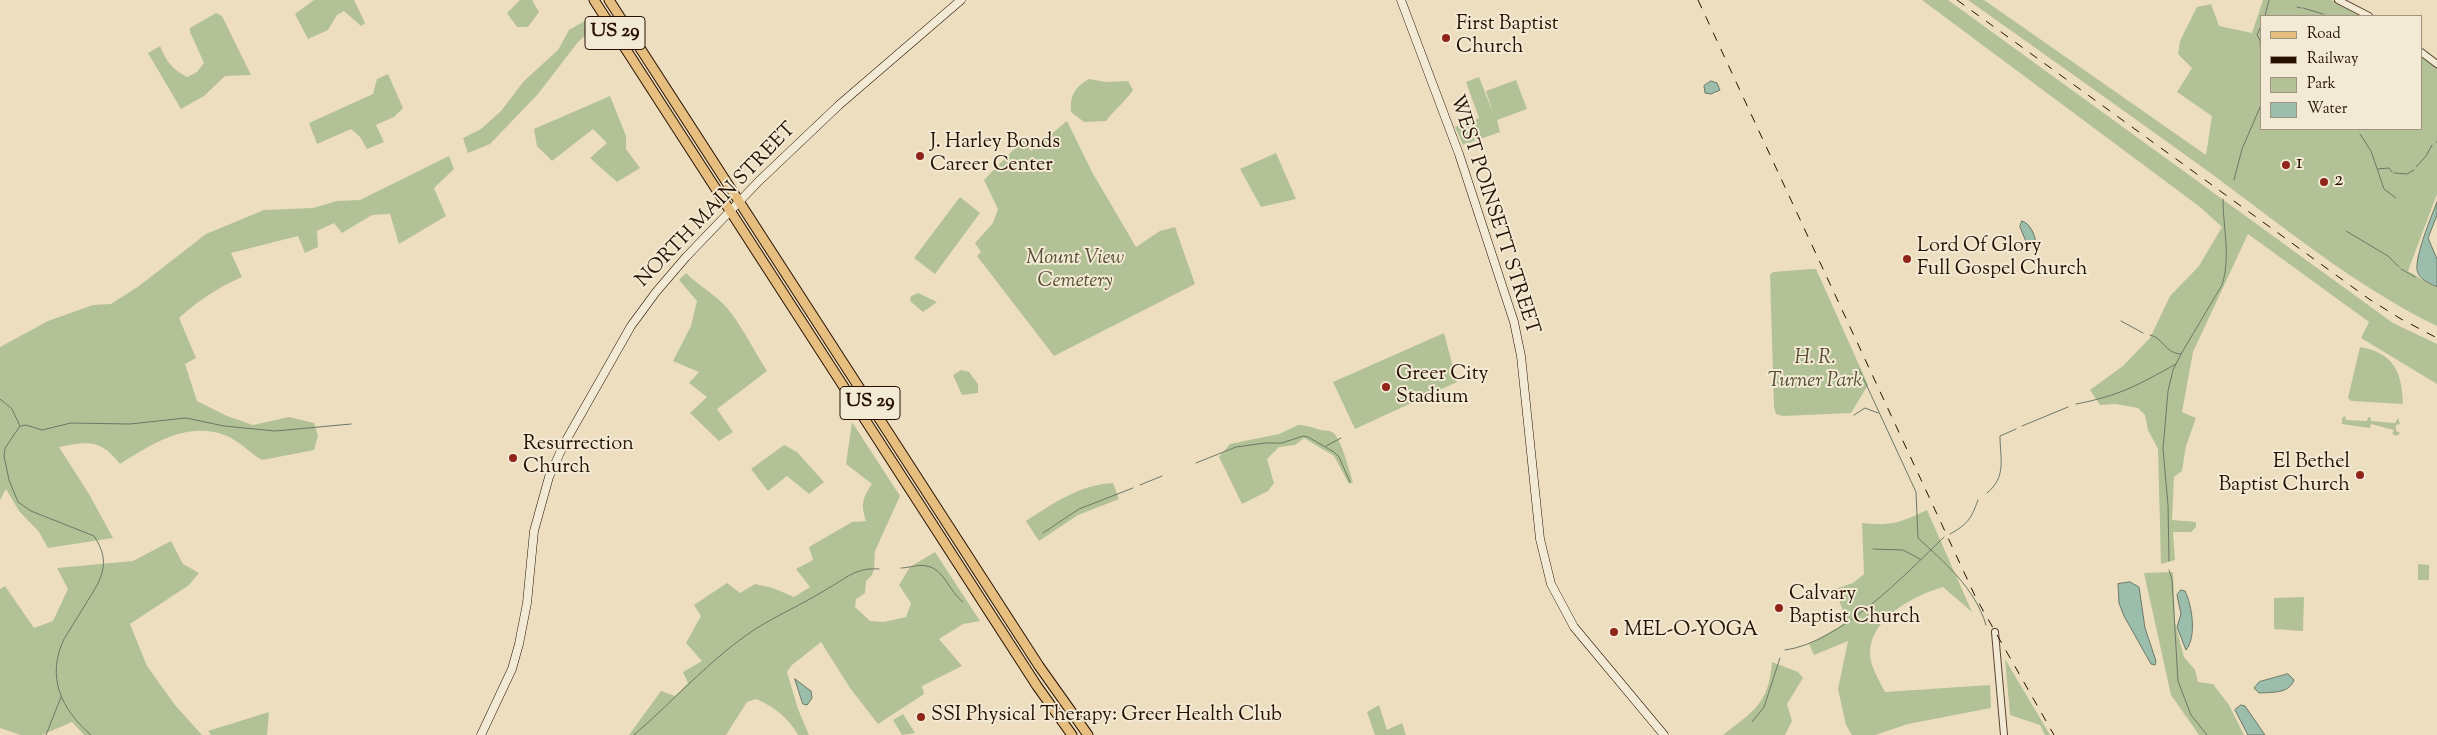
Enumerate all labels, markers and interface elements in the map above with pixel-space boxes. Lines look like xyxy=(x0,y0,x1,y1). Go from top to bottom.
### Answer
place label: First Baptist Church xyxy=(1456,14,1559,61)
legend xyxy=(2260,15,2422,130)
road number: US 29 xyxy=(585,16,645,49)
text: Road xyxy=(2307,24,2341,45)
marker: First Baptist Church xyxy=(1440,32,1452,44)
text: Railway xyxy=(2307,49,2358,70)
text: Park xyxy=(2307,74,2336,95)
street label: WEST POINSETT STREET xyxy=(1443,92,1543,338)
text: Water xyxy=(2307,99,2347,120)
street label: NORTH MAIN STREET xyxy=(632,119,802,293)
place label: J. Harley Bonds Career Center xyxy=(930,132,1060,179)
marker: J. Harley Bonds Career Center xyxy=(914,150,926,162)
place label: 1 xyxy=(2296,153,2303,177)
marker: 1 xyxy=(2280,159,2292,171)
place label: 2 xyxy=(2334,170,2343,194)
marker: 2 xyxy=(2318,176,2330,188)
place label: Lord Of Glory Full Gospel Church xyxy=(1917,236,2087,283)
park label: Mount View Cemetery xyxy=(1026,248,1124,295)
marker: Lord Of Glory Full Gospel Church xyxy=(1901,253,1913,265)
park label: H. R. Turner Park xyxy=(1768,348,1862,395)
place label: Greer City Stadium xyxy=(1396,364,1488,411)
marker: Greer City Stadium xyxy=(1380,381,1392,393)
road number: US 29 xyxy=(840,386,900,419)
place label: Resurrection Church xyxy=(523,434,634,481)
marker: Resurrection Church xyxy=(507,452,519,464)
place label: El Bethel Baptist Church xyxy=(2219,452,2350,499)
marker: El Bethel Baptist Church xyxy=(2354,469,2366,481)
place label: Calvary Baptist Church xyxy=(1789,584,1920,631)
marker: Calvary Baptist Church xyxy=(1773,602,1785,614)
place label: MEL-O-YOGA xyxy=(1624,620,1758,644)
marker: MEL-O-YOGA xyxy=(1608,626,1620,638)
place label: SSI Physical Therapy: Greer Health Club xyxy=(931,705,1282,729)
marker: SSI Physical Therapy: Greer Health Club xyxy=(915,711,927,723)

